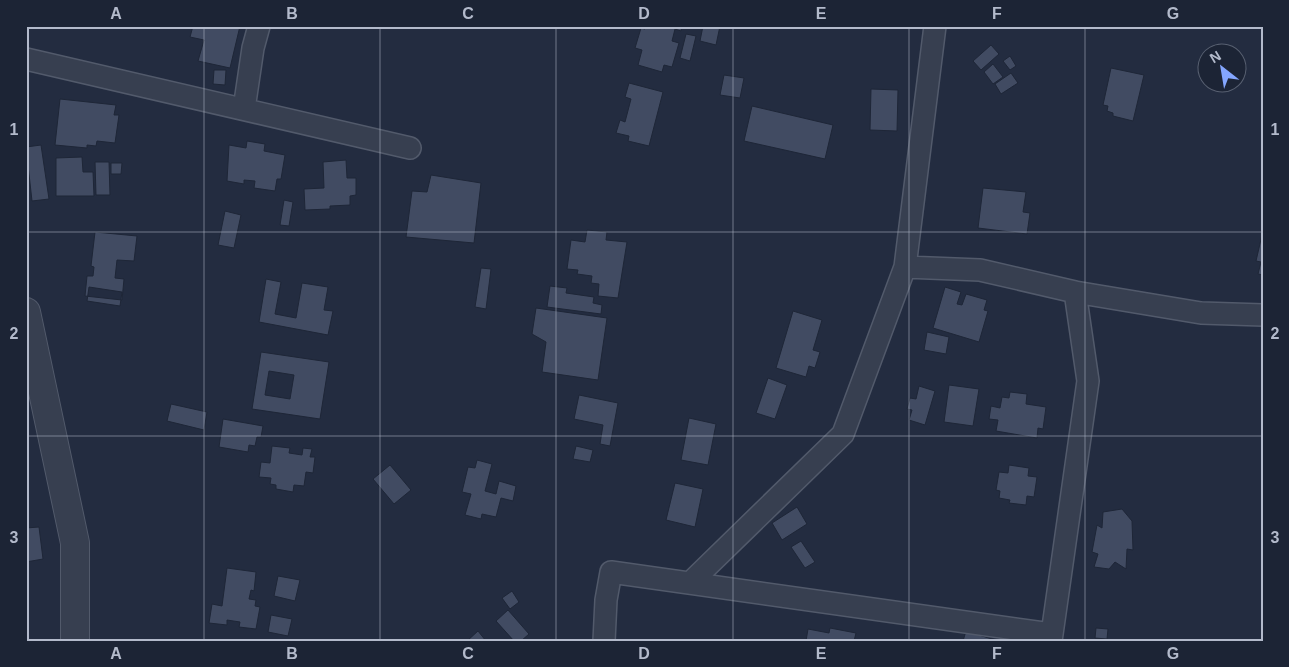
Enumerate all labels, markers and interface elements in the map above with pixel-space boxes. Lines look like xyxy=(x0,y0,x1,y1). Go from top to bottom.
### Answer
text: A xyxy=(110,5,122,22)
text: B xyxy=(286,5,298,22)
text: C xyxy=(462,5,474,22)
text: D xyxy=(638,5,650,22)
text: E xyxy=(816,5,827,22)
text: F xyxy=(992,5,1002,22)
text: G xyxy=(1167,5,1179,22)
north arrow xyxy=(1196,42,1246,92)
text: N xyxy=(1207,47,1224,66)
text: 1 xyxy=(10,121,19,138)
text: 1 xyxy=(1271,121,1280,138)
text: 2 xyxy=(10,325,19,342)
text: 2 xyxy=(1271,325,1280,342)
text: 3 xyxy=(10,529,19,546)
text: 3 xyxy=(1271,529,1280,546)
text: A xyxy=(110,645,122,662)
text: B xyxy=(286,645,298,662)
text: C xyxy=(462,645,474,662)
text: D xyxy=(638,645,650,662)
text: E xyxy=(816,645,827,662)
text: F xyxy=(992,645,1002,662)
text: G xyxy=(1167,645,1179,662)

